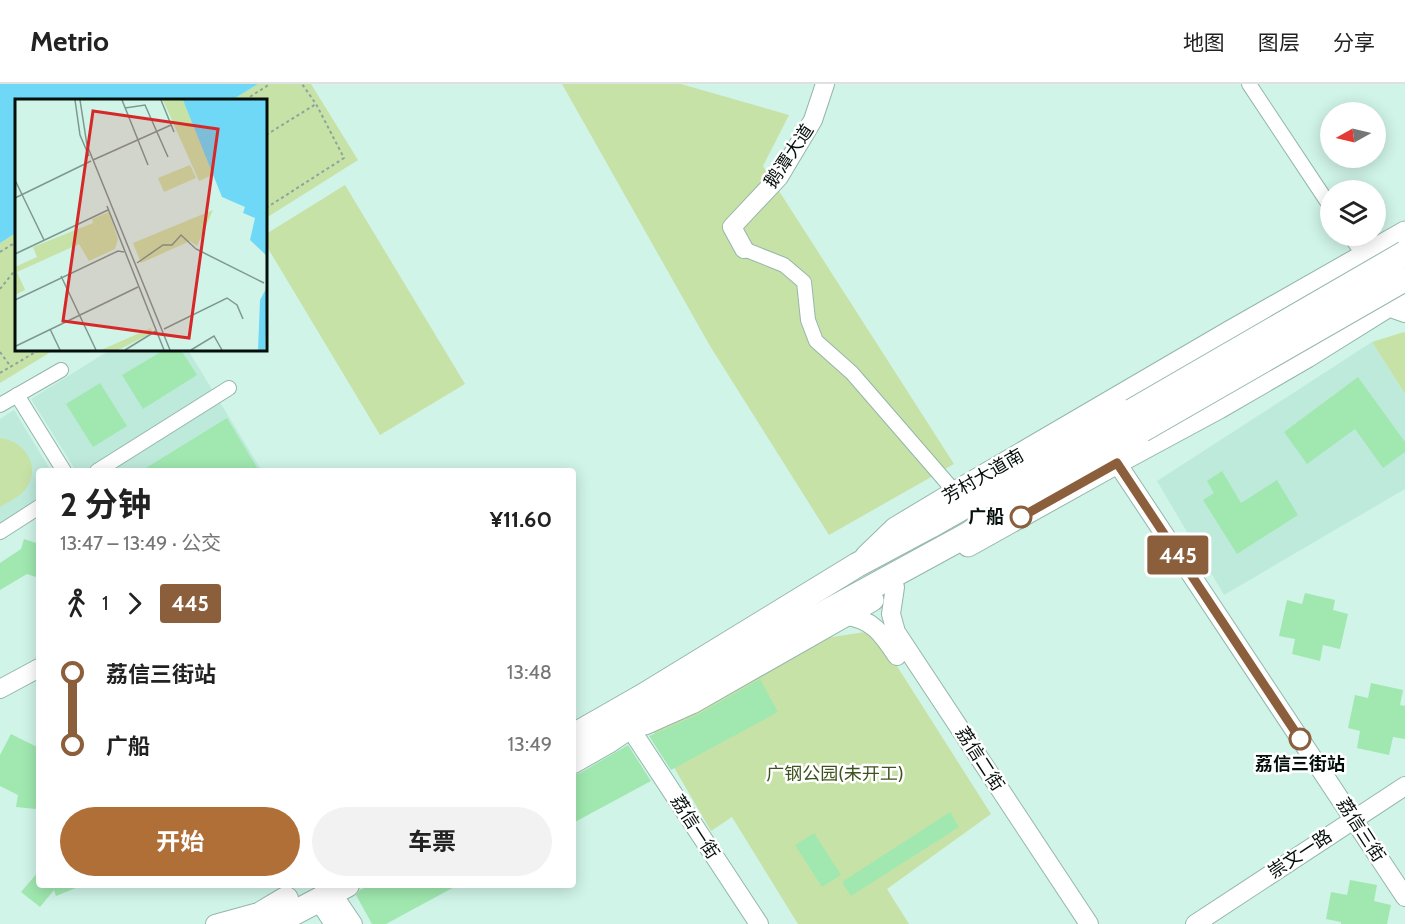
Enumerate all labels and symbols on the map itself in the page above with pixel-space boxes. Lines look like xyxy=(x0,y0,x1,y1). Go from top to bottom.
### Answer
inset map xyxy=(15,99,267,351)
north arrow xyxy=(1320,102,1386,168)
street label: 鹅潭大道 xyxy=(760,120,818,192)
street label: 芳村大道南 xyxy=(939,444,1027,508)
place label: 广船 xyxy=(968,506,1004,528)
marker: 广船 xyxy=(1010,506,1032,528)
line badge: 445 xyxy=(1144,536,1212,574)
street label: 荔信二街 xyxy=(951,723,1009,795)
marker: 荔信三街站 xyxy=(1289,728,1311,750)
place label: 荔信三街站 xyxy=(1255,753,1345,775)
park label: 广钢公园(未开工) xyxy=(766,763,904,785)
street label: 荔信一街 xyxy=(666,791,724,863)
street label: 荔信三街 xyxy=(1332,794,1390,866)
street label: 崇文一路 xyxy=(1264,825,1336,883)

